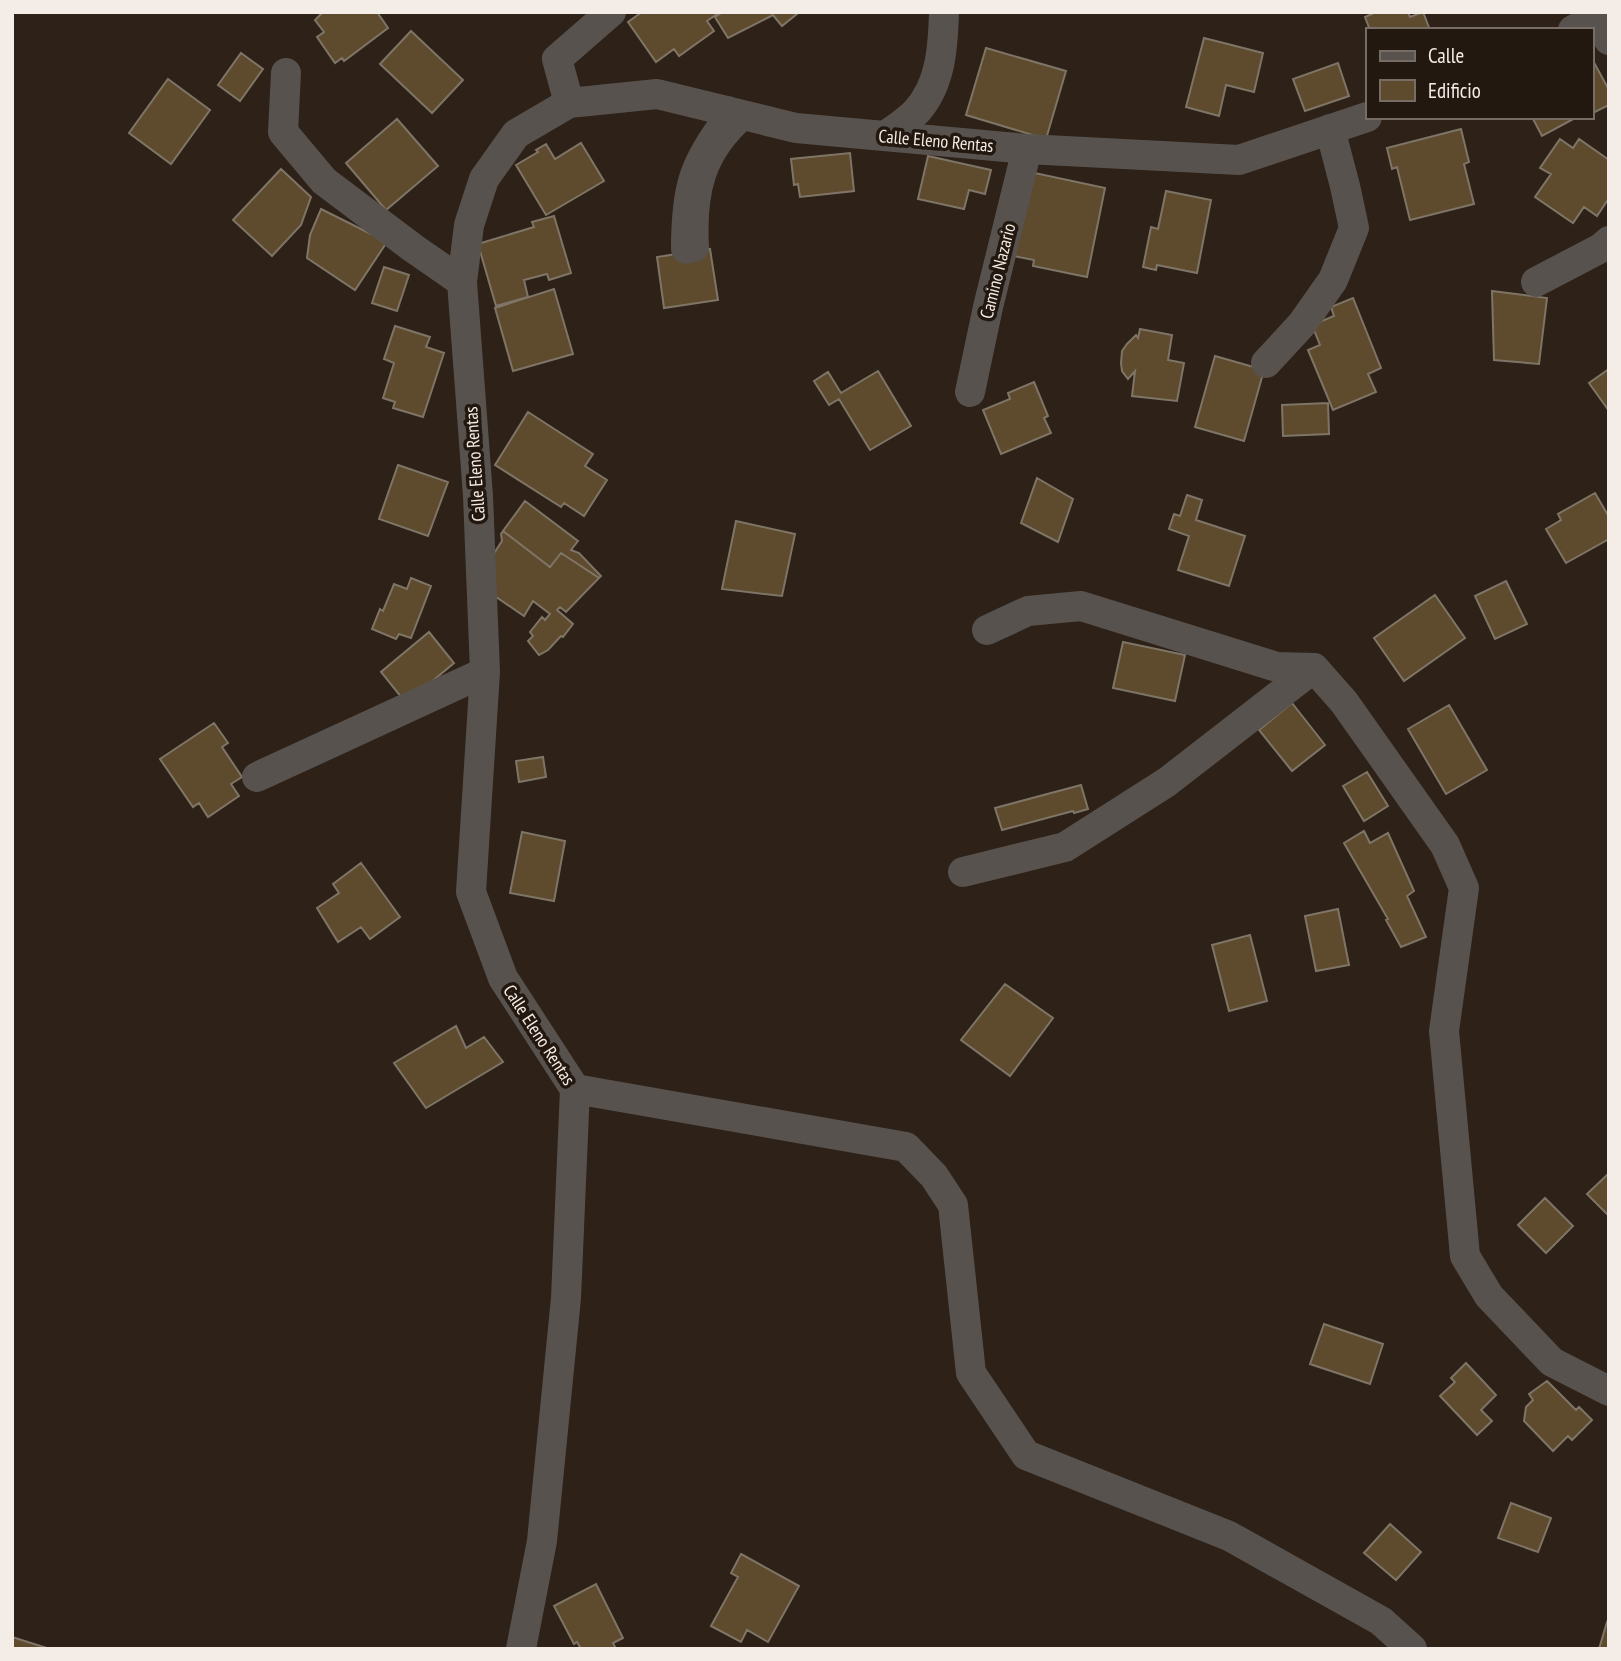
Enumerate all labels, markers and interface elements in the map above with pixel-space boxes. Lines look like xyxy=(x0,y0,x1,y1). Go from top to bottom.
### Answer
legend xyxy=(1366,28,1593,119)
text: Calle xyxy=(1428,42,1464,69)
text: Edificio xyxy=(1428,77,1481,104)
street label: Calle Eleno Rentas xyxy=(878,124,994,157)
street label: Camino Nazario xyxy=(975,221,1021,321)
street label: Calle Eleno Rentas xyxy=(459,406,490,522)
street label: Calle Eleno Rentas xyxy=(498,980,580,1089)

